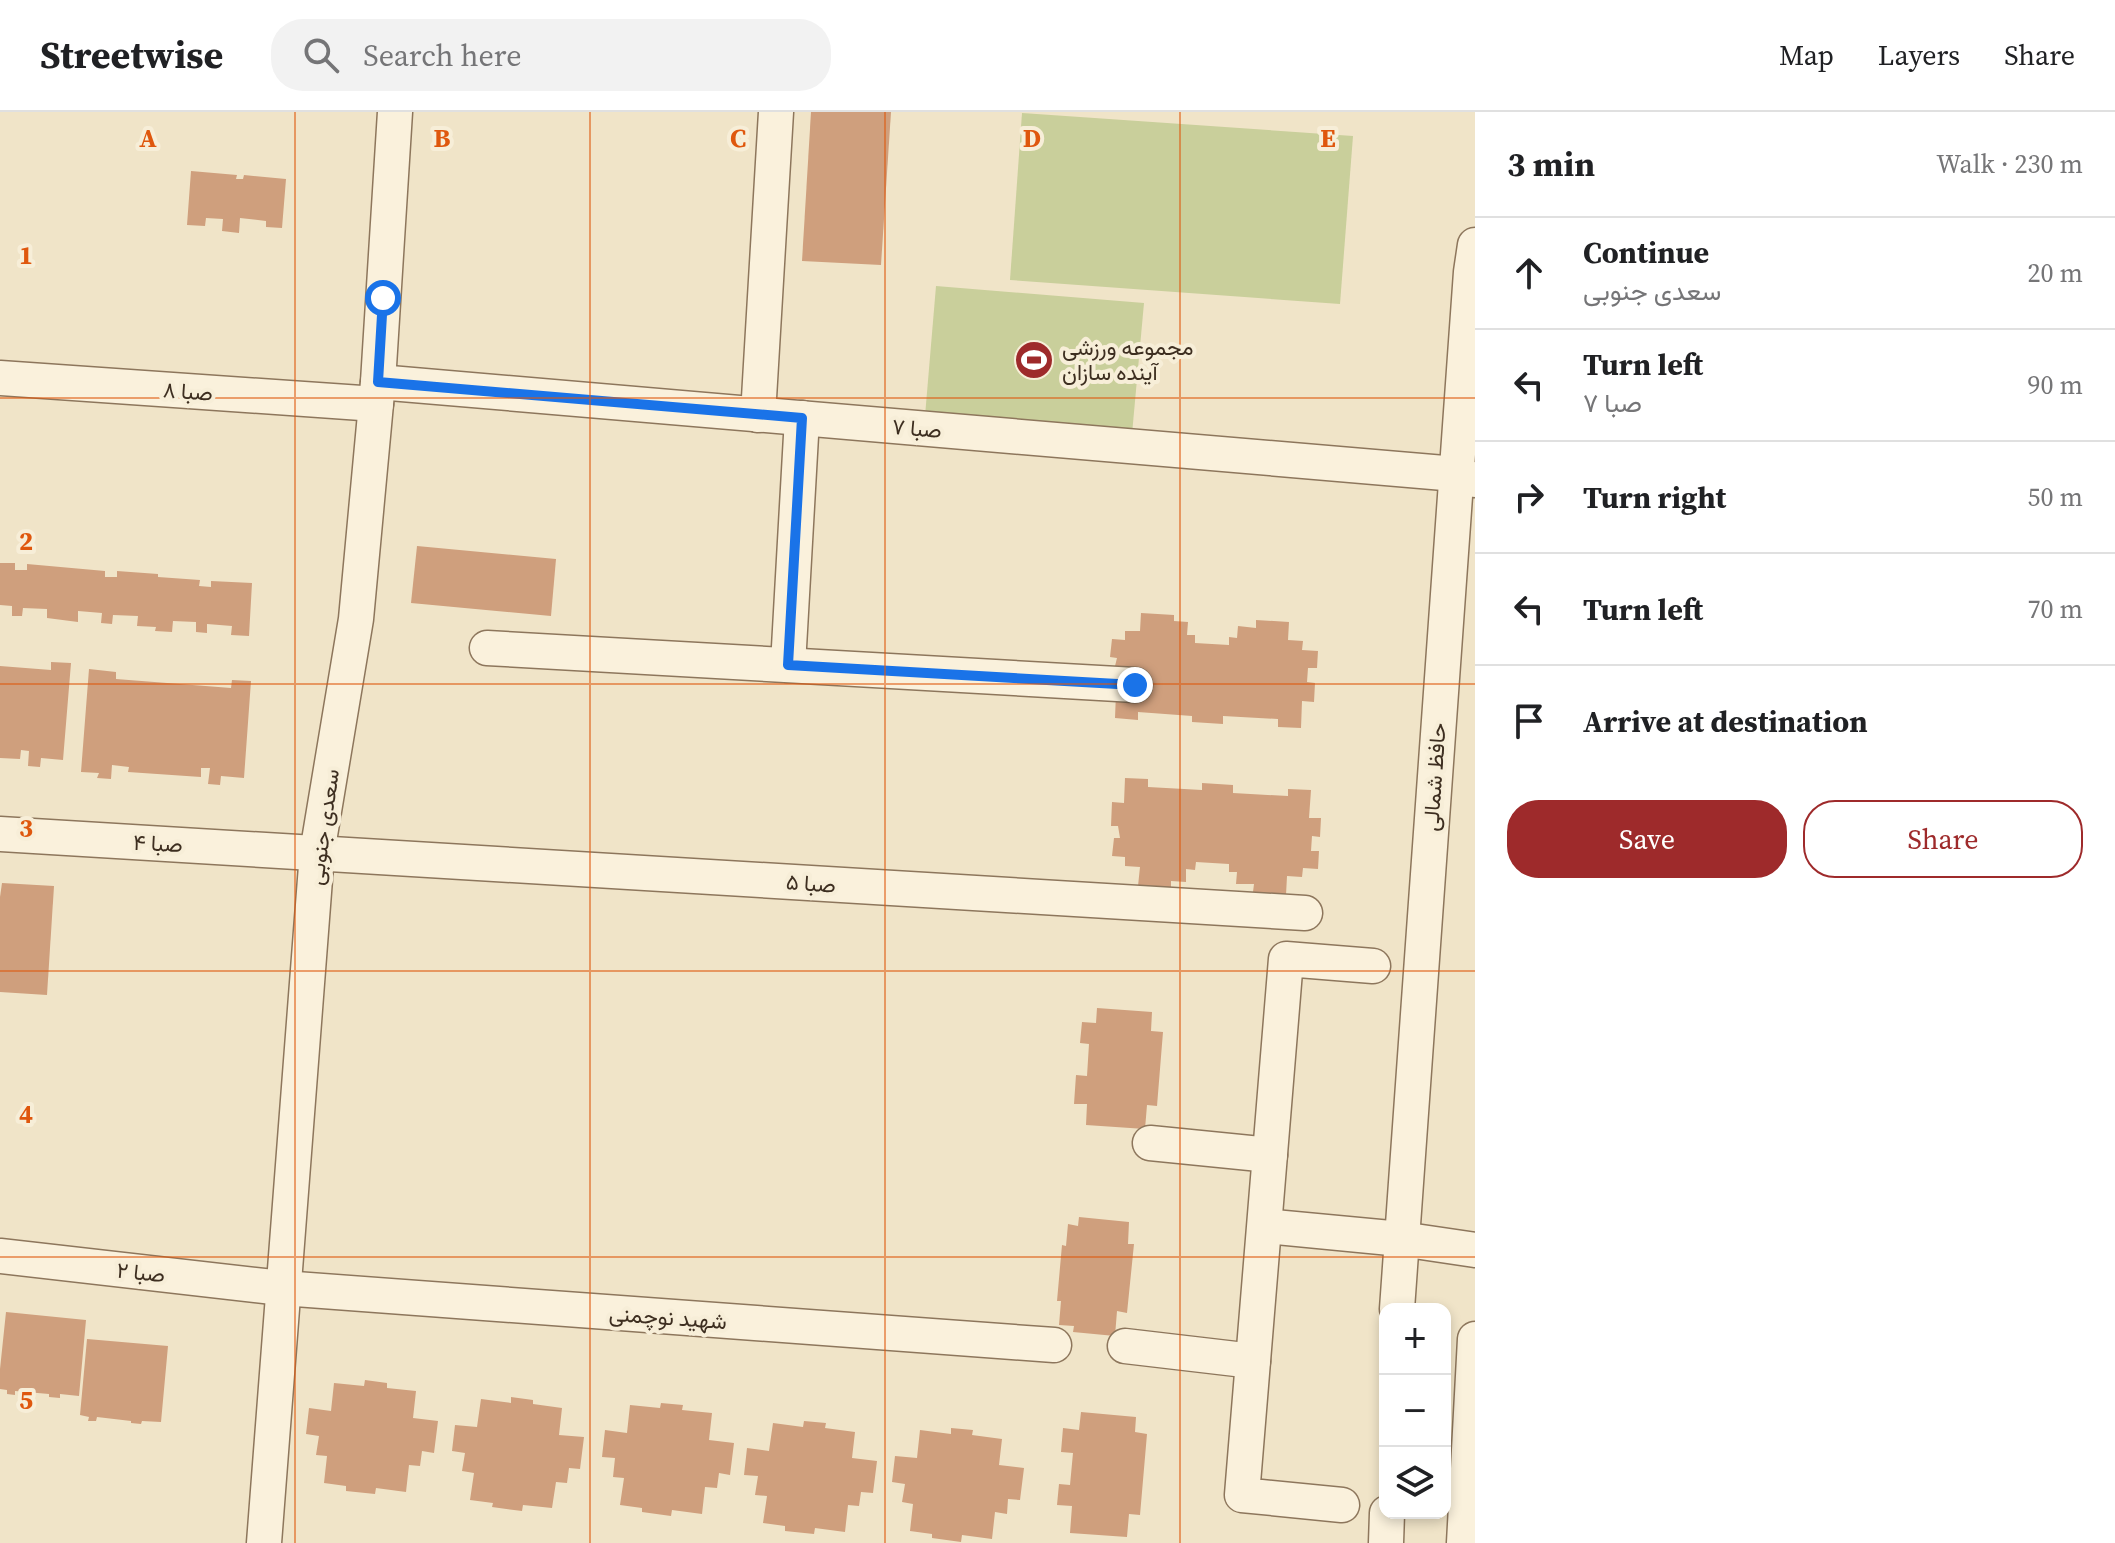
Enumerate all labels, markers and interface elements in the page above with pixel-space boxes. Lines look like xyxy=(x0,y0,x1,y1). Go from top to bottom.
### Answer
search box xyxy=(271,19,831,91)
text: Streetwise xyxy=(40,29,223,81)
icon: search xyxy=(299,33,343,77)
text: Search here xyxy=(363,35,522,76)
text: Map xyxy=(1779,36,1834,74)
text: Layers xyxy=(1878,36,1960,74)
text: Share xyxy=(2004,36,2075,74)
text: A xyxy=(139,120,157,156)
text: B xyxy=(434,120,451,156)
text: C xyxy=(730,120,746,156)
text: D xyxy=(1023,120,1041,156)
text: E xyxy=(1320,120,1336,156)
text: 3 min xyxy=(1507,141,1595,187)
text: Walk · 230 m xyxy=(1936,146,2083,182)
text: Continue xyxy=(1583,232,1709,273)
text: 1 xyxy=(19,237,33,273)
icon: ahead xyxy=(1507,251,1551,295)
text: 20 m xyxy=(2028,255,2083,291)
text: سعدی جنوبی xyxy=(1583,273,1721,309)
route start xyxy=(365,280,401,316)
place label: مجموعه ورزشی آینده سازان xyxy=(1062,332,1194,387)
sports icon: مجموعه ورزشی آینده سازان xyxy=(1013,339,1055,381)
text: Turn left xyxy=(1583,344,1703,385)
icon: left xyxy=(1507,363,1551,407)
text: 90 m xyxy=(2028,367,2083,403)
street label: صبا ۸ xyxy=(162,374,214,408)
text: صبا ۷ xyxy=(1583,385,1642,421)
street label: صبا ۷ xyxy=(891,411,943,445)
icon: right xyxy=(1507,475,1551,519)
text: Turn right xyxy=(1583,477,1726,518)
text: 50 m xyxy=(2028,479,2083,515)
text: 2 xyxy=(19,523,33,559)
icon: left xyxy=(1507,587,1551,631)
text: Turn left xyxy=(1583,589,1703,630)
text: 70 m xyxy=(2028,591,2083,627)
route end xyxy=(1117,667,1153,703)
icon: arrive xyxy=(1507,699,1551,743)
text: Arrive at destination xyxy=(1583,701,1868,742)
street label: حافظ شمالی xyxy=(1415,722,1453,832)
street label: سعدی جنوبی xyxy=(300,767,346,887)
button: Save xyxy=(1507,800,1787,878)
button: Share xyxy=(1803,800,2083,878)
text: 3 xyxy=(19,810,33,846)
street label: صبا ۴ xyxy=(132,827,184,859)
street label: صبا ۵ xyxy=(785,866,837,900)
text: 4 xyxy=(19,1096,33,1132)
street label: صبا ۲ xyxy=(115,1255,167,1289)
street label: شهید نوچمنی xyxy=(608,1298,728,1336)
map controls xyxy=(1379,1303,1451,1519)
button: + xyxy=(1379,1303,1451,1375)
button: − xyxy=(1379,1375,1451,1447)
text: 5 xyxy=(19,1382,33,1418)
button: layers xyxy=(1379,1447,1451,1519)

